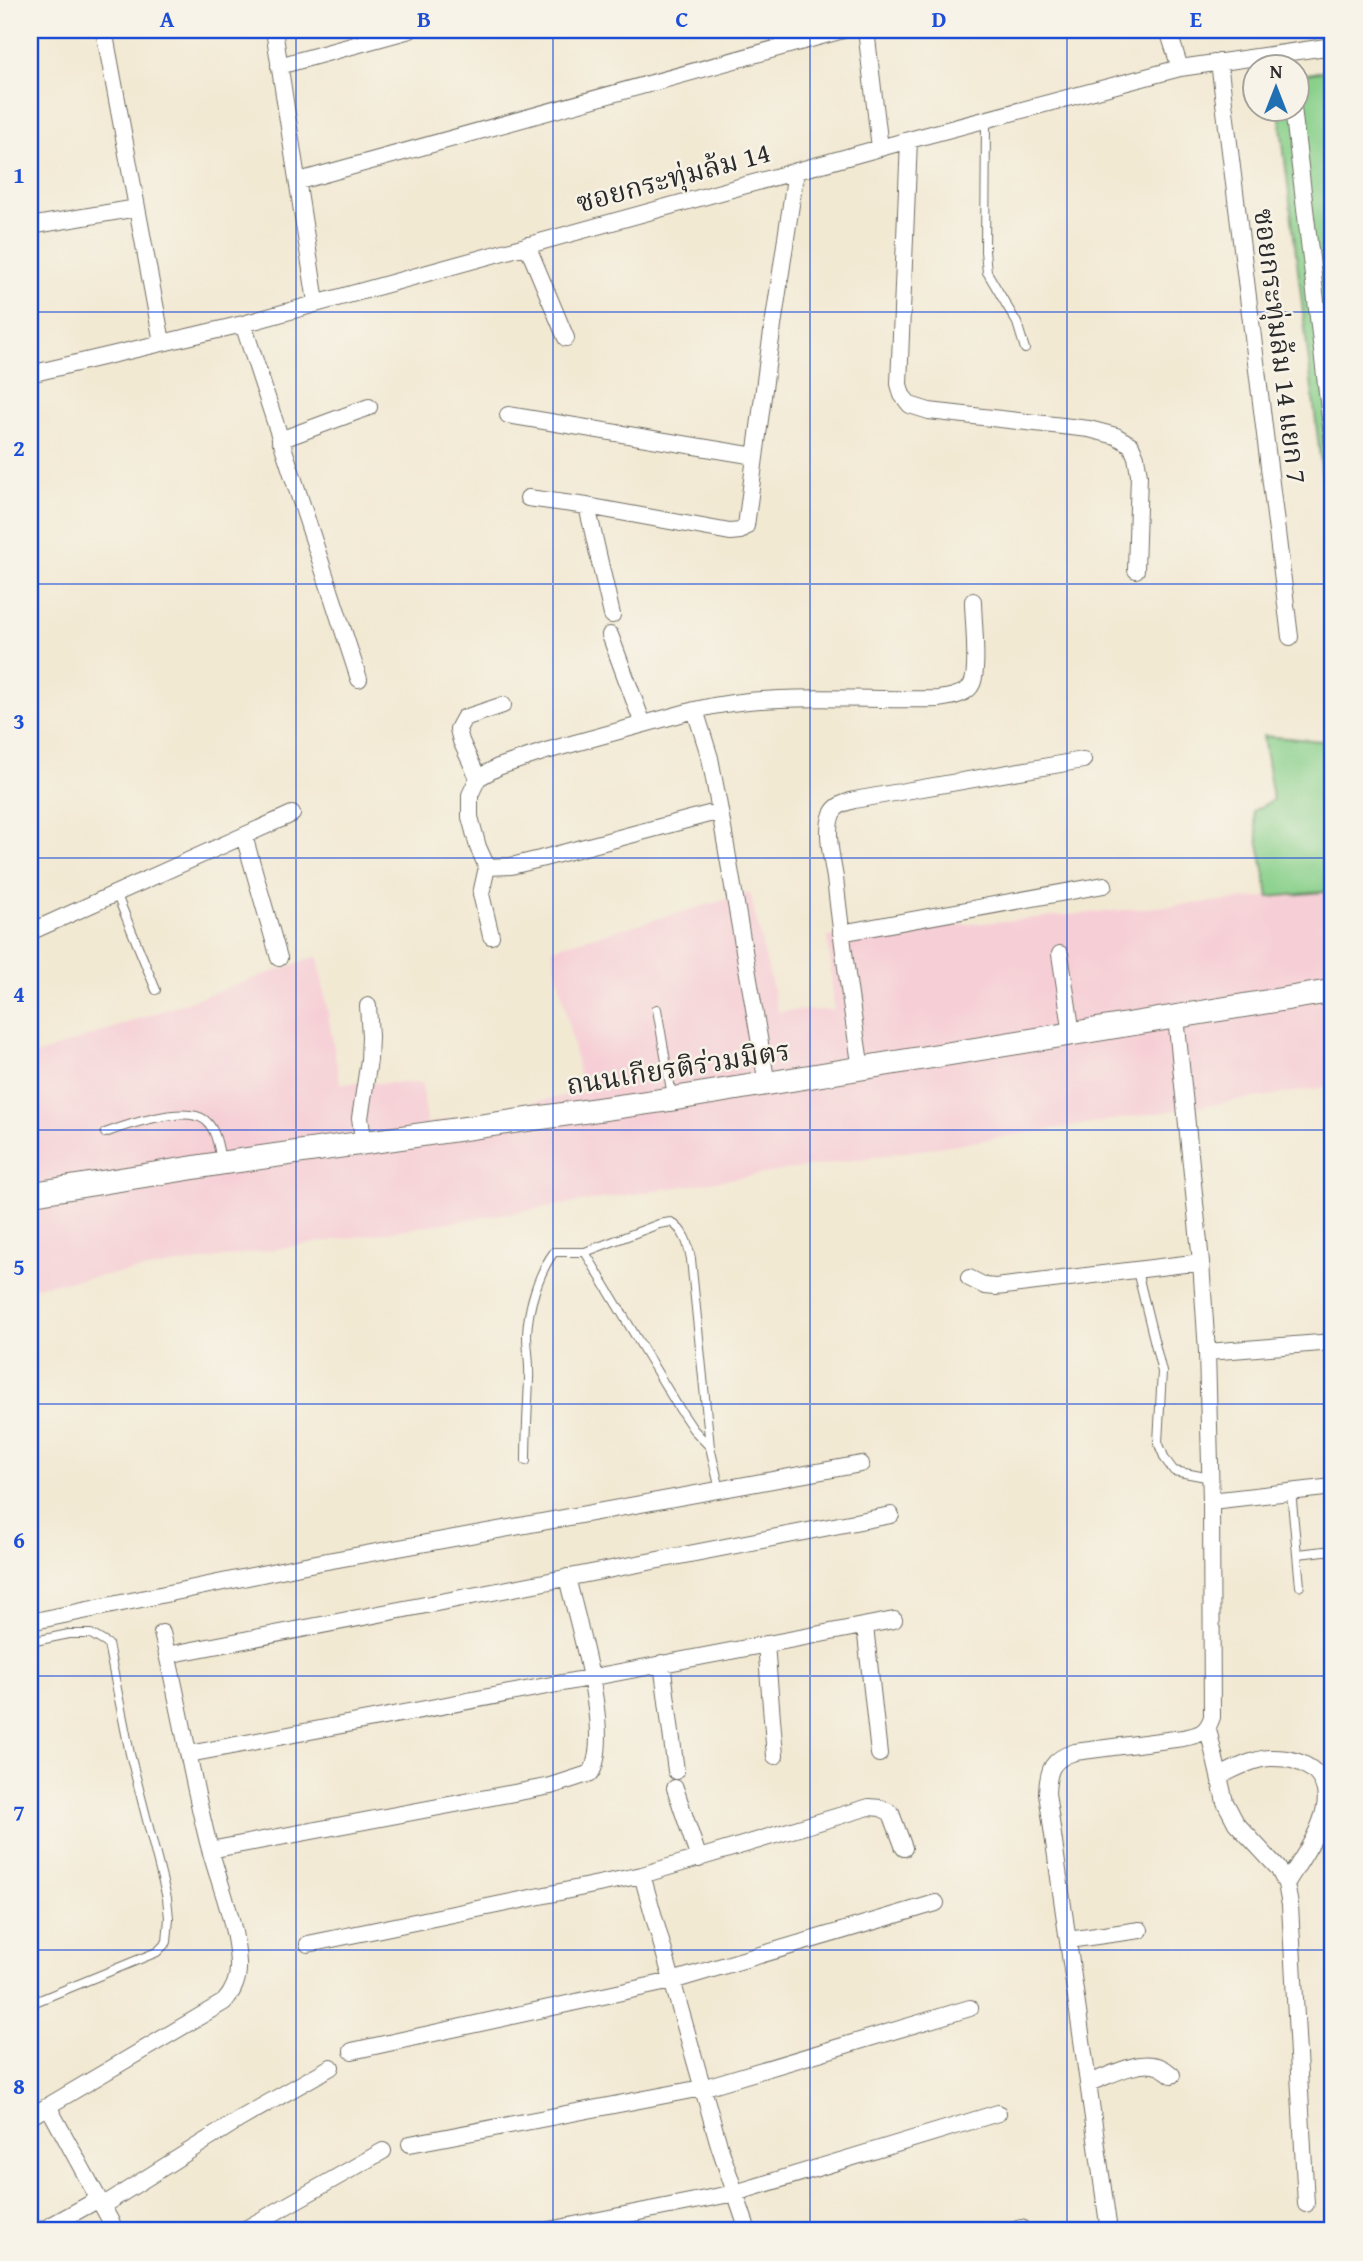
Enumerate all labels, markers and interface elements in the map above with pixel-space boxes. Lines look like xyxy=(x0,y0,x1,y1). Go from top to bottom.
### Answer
text: A xyxy=(160,2,175,35)
text: B xyxy=(417,2,431,35)
text: C xyxy=(675,2,689,35)
text: D xyxy=(932,2,947,35)
text: E xyxy=(1190,2,1202,35)
north arrow xyxy=(1240,52,1310,122)
text: N xyxy=(1270,57,1283,85)
street label: ซอยกระทุ่มล้ม 14 xyxy=(571,131,774,222)
text: 1 xyxy=(13,158,25,191)
street label: ซอยกระทุ่มล้ม 14 แยก 7 xyxy=(1244,206,1319,486)
text: 2 xyxy=(13,431,25,464)
text: 3 xyxy=(13,704,25,737)
text: 4 xyxy=(13,977,25,1010)
street label: ถนนเกียรติร่วมมิตร xyxy=(563,1029,793,1104)
text: 5 xyxy=(13,1250,25,1283)
text: 6 xyxy=(13,1523,25,1556)
text: 7 xyxy=(13,1796,25,1829)
text: 8 xyxy=(13,2069,25,2102)

